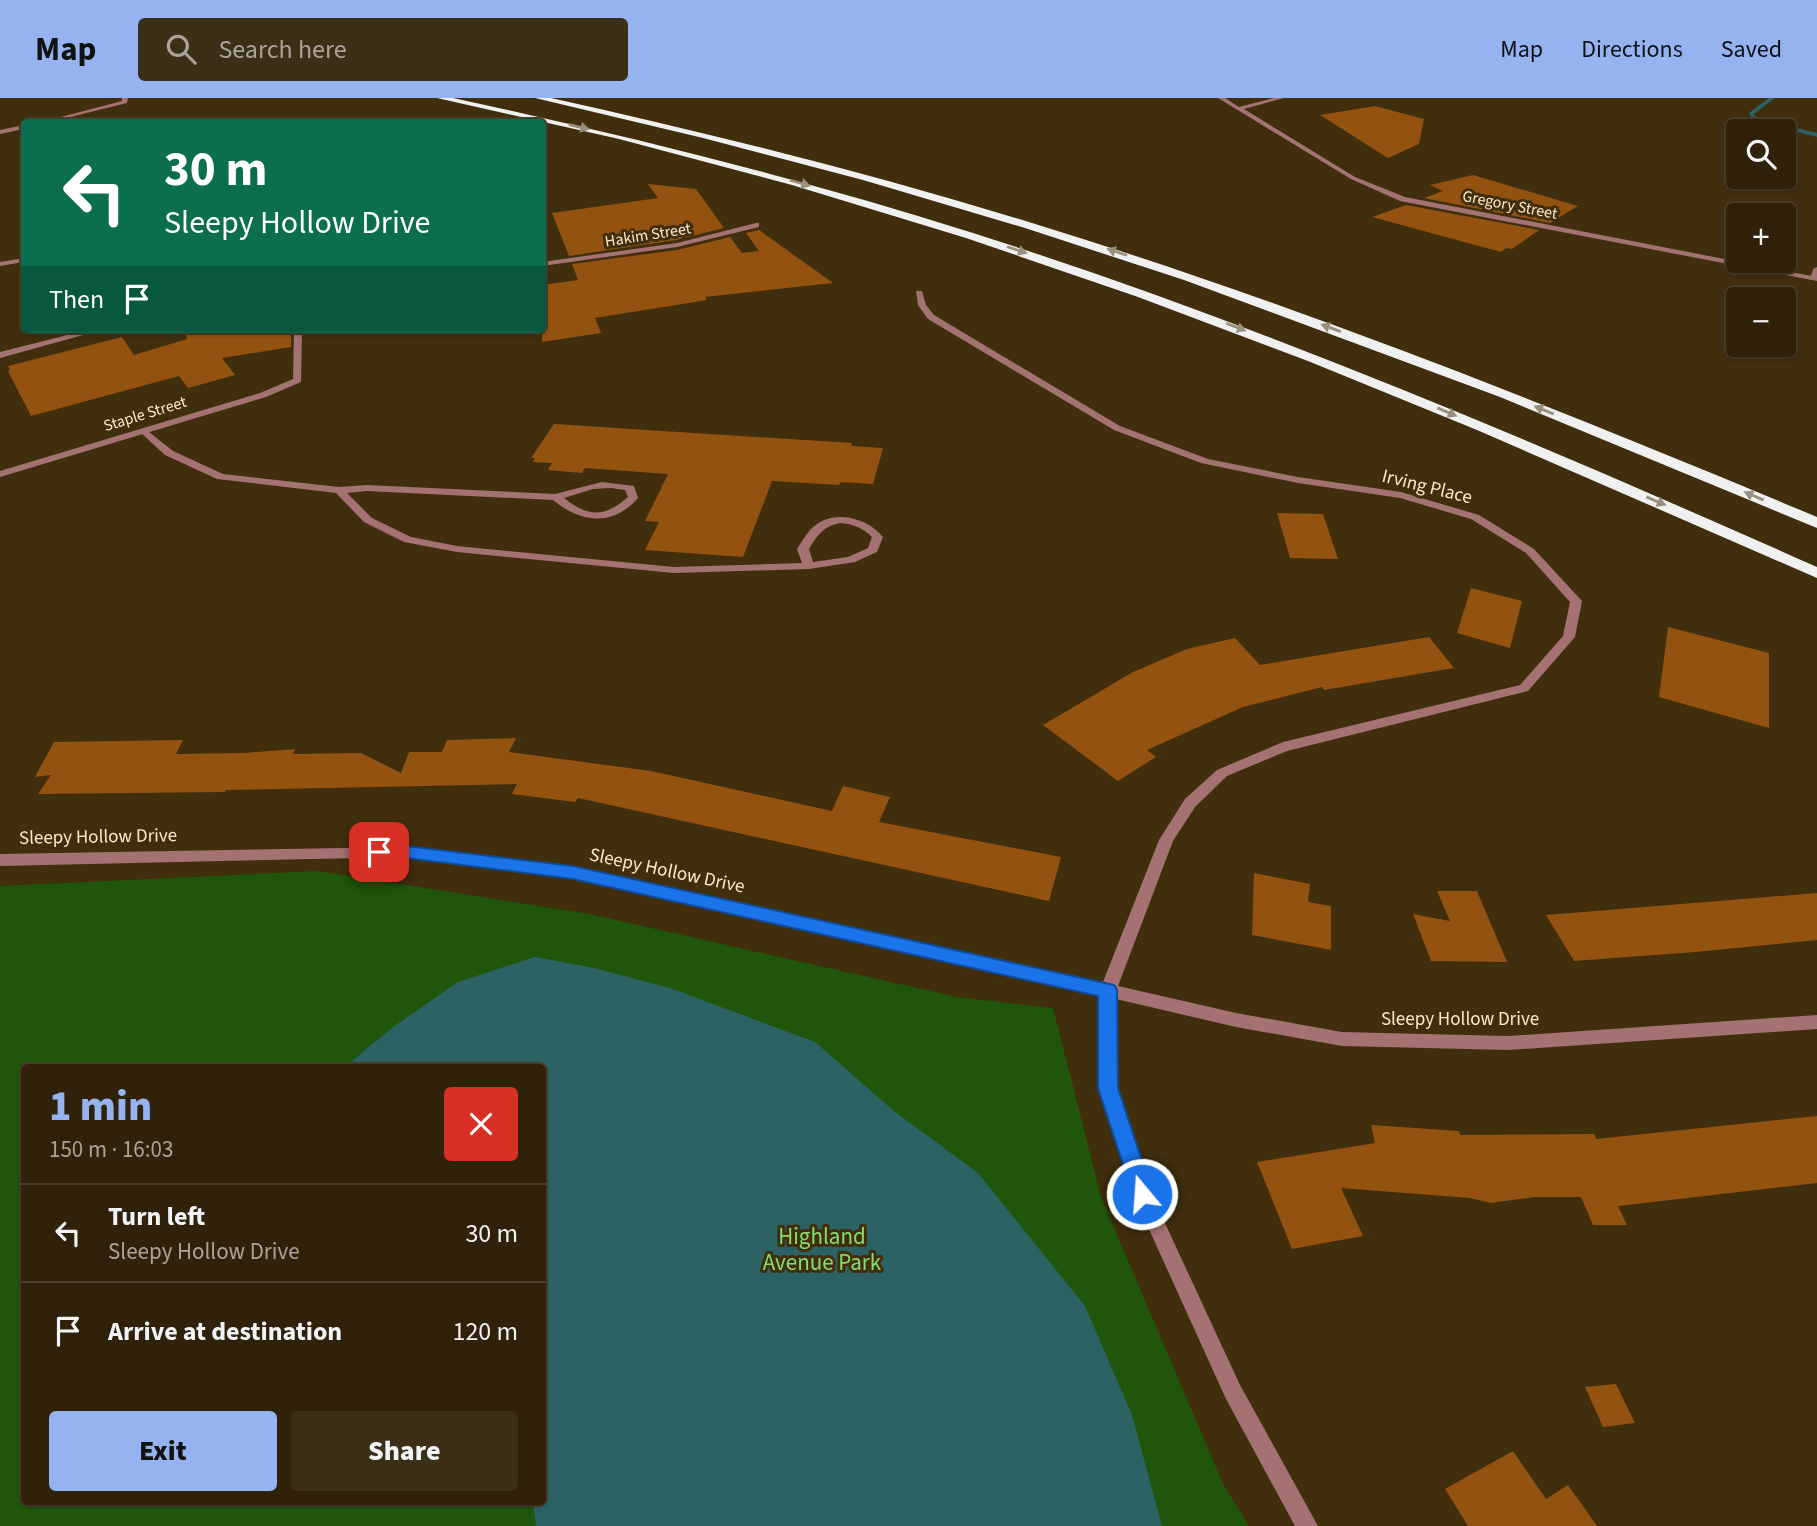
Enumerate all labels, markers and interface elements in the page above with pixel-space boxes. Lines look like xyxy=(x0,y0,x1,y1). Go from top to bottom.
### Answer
search box xyxy=(138,18,628,81)
text: Map xyxy=(35,26,96,73)
icon: search xyxy=(162,30,200,68)
text: Search here xyxy=(218,31,347,68)
text: Map xyxy=(1500,32,1543,67)
text: Directions xyxy=(1581,32,1683,67)
text: Saved xyxy=(1721,32,1782,67)
map controls xyxy=(1726,119,1796,357)
button: search xyxy=(1726,119,1796,189)
one-way arrow xyxy=(569,122,591,133)
text: 30 m xyxy=(164,135,268,205)
icon: left xyxy=(49,147,140,238)
one-way arrow xyxy=(789,178,811,189)
street label: Gregory Street xyxy=(1461,185,1560,225)
text: Sleepy Hollow Drive xyxy=(164,200,431,246)
button: + xyxy=(1726,203,1796,273)
street label: Hakim Street xyxy=(603,217,693,253)
one-way arrow xyxy=(1007,245,1028,256)
one-way arrow xyxy=(1106,246,1127,257)
icon: arrive xyxy=(118,280,156,318)
text: Then xyxy=(49,281,104,318)
button: − xyxy=(1726,287,1796,357)
one-way arrow xyxy=(1225,322,1246,333)
one-way arrow xyxy=(1321,322,1342,333)
street label: Staple Street xyxy=(101,391,190,437)
one-way arrow xyxy=(1533,404,1554,415)
one-way arrow xyxy=(1437,406,1457,418)
street label: Irving Place xyxy=(1379,463,1475,511)
one-way arrow xyxy=(1744,490,1765,501)
one-way arrow xyxy=(1646,496,1667,507)
street label: Sleepy Hollow Drive xyxy=(19,822,177,852)
pin xyxy=(349,822,409,882)
icon: arrive xyxy=(360,833,398,871)
street label: Sleepy Hollow Drive xyxy=(587,841,747,901)
street label: Sleepy Hollow Drive xyxy=(1381,1006,1539,1033)
text: 1 min xyxy=(49,1077,152,1137)
button: close xyxy=(444,1087,518,1161)
text: 150 m · 16:03 xyxy=(49,1133,173,1166)
position arrow xyxy=(1105,1157,1179,1231)
text: Turn left xyxy=(108,1198,205,1235)
icon: left xyxy=(49,1214,87,1252)
text: 30 m xyxy=(465,1215,518,1252)
park label: Highland Avenue Park xyxy=(763,1220,882,1279)
text: Sleepy Hollow Drive xyxy=(108,1235,300,1268)
icon: arrive xyxy=(49,1312,87,1350)
text: Arrive at destination xyxy=(108,1313,342,1350)
text: 120 m xyxy=(452,1313,518,1350)
button: Exit xyxy=(49,1411,277,1491)
button: Share xyxy=(291,1411,518,1491)

